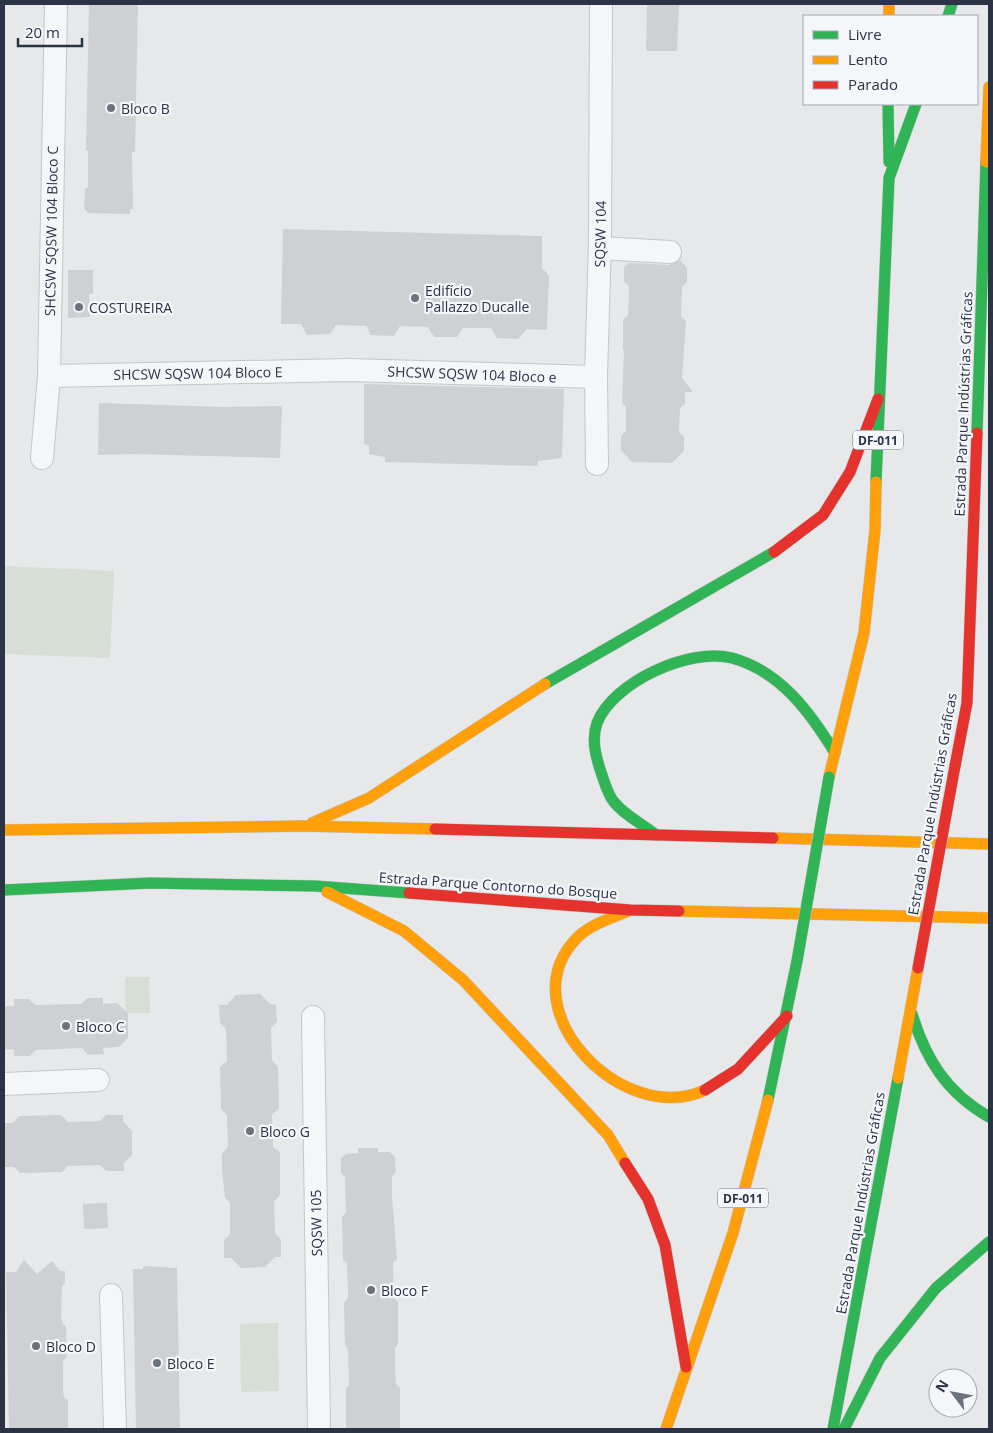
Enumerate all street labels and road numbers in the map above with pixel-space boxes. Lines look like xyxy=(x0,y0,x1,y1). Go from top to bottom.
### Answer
street label: SHCSW SQSW 104 Bloco C xyxy=(40,146,62,316)
street label: SQSW 104 xyxy=(590,200,610,268)
street label: Estrada Parque Indústrias Gráficas xyxy=(950,291,976,517)
street label: SHCSW SQSW 104 Bloco E xyxy=(113,362,283,384)
street label: SHCSW SQSW 104 Bloco e xyxy=(387,362,557,386)
road number: DF-011 xyxy=(853,430,903,450)
street label: Estrada Parque Indústrias Gráficas xyxy=(903,691,961,917)
street label: Estrada Parque Contorno do Bosque xyxy=(378,867,618,903)
street label: Estrada Parque Indústrias Gráficas xyxy=(831,1090,889,1316)
road number: DF-011 xyxy=(718,1188,768,1208)
street label: SQSW 105 xyxy=(306,1189,326,1257)

